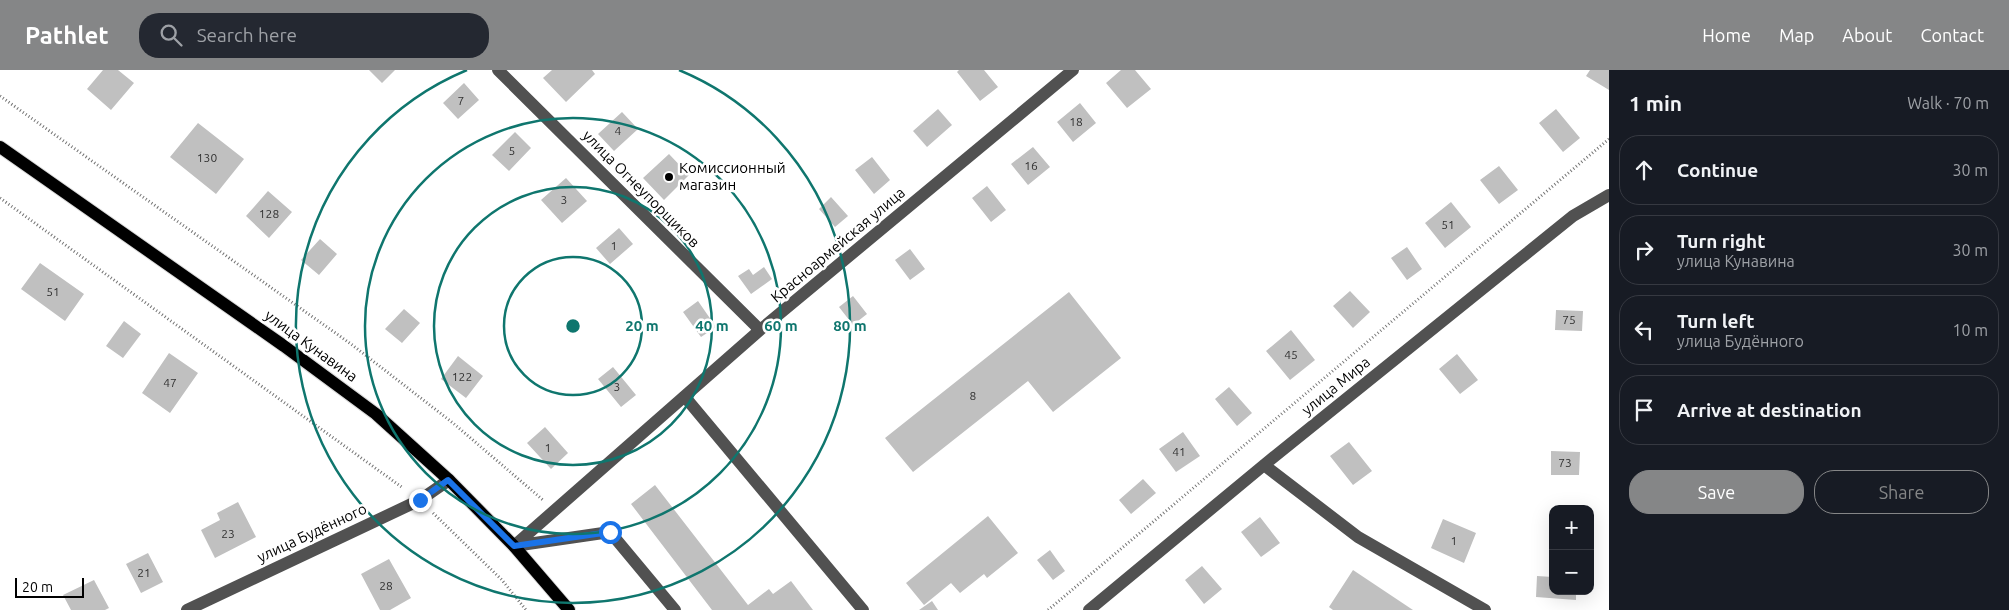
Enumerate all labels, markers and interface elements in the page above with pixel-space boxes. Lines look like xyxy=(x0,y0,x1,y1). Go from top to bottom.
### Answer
search box xyxy=(139,13,489,58)
icon: search xyxy=(157,21,185,49)
text: Pathlet xyxy=(25,22,109,49)
text: Search here xyxy=(197,24,297,46)
text: Home xyxy=(1702,25,1751,45)
text: Map xyxy=(1779,25,1814,45)
text: About xyxy=(1842,25,1892,45)
text: Contact xyxy=(1920,25,1984,45)
text: 1 min xyxy=(1629,91,1682,115)
house number: 7 xyxy=(458,94,464,107)
text: Walk · 70 m xyxy=(1907,94,1989,112)
house number: 18 xyxy=(1069,115,1083,128)
house number: 4 xyxy=(615,124,622,137)
street label: улица Огнеупорщиков xyxy=(579,127,703,251)
house number: 5 xyxy=(509,144,515,157)
house number: 130 xyxy=(197,151,217,164)
icon: ahead xyxy=(1630,156,1658,184)
place label: Комиссионный магазин xyxy=(679,159,786,193)
house number: 16 xyxy=(1024,159,1038,172)
text: Continue xyxy=(1677,159,1758,181)
text: 30 m xyxy=(1952,161,1988,179)
marker: Комиссионный магазин xyxy=(663,171,675,183)
street label: Красноармейская улица xyxy=(767,184,908,306)
house number: 3 xyxy=(561,193,567,206)
house number: 128 xyxy=(259,207,279,220)
house number: 51 xyxy=(1441,218,1455,231)
text: Turn right xyxy=(1677,230,1765,252)
icon: right xyxy=(1630,236,1658,264)
house number: 1 xyxy=(611,239,617,252)
text: 30 m xyxy=(1952,241,1988,259)
text: улица Кунавина xyxy=(1677,252,1795,270)
house number: 51 xyxy=(46,285,60,298)
street label: улица Кунавина xyxy=(262,306,361,385)
text: Turn left xyxy=(1677,310,1755,332)
house number: 75 xyxy=(1562,313,1576,326)
icon: left xyxy=(1630,316,1658,344)
centre of rings xyxy=(564,317,582,335)
text: 20 m xyxy=(625,317,659,334)
text: 40 m xyxy=(695,317,729,334)
text: 60 m xyxy=(764,317,798,334)
text: 80 m xyxy=(833,317,867,334)
text: 10 m xyxy=(1952,321,1988,339)
text: улица Будённого xyxy=(1677,332,1804,350)
house number: 45 xyxy=(1284,348,1298,361)
street label: улица Мира xyxy=(1298,353,1373,418)
house number: 122 xyxy=(452,370,472,383)
house number: 47 xyxy=(163,376,177,389)
house number: 3 xyxy=(614,380,620,393)
house number: 8 xyxy=(970,389,977,402)
icon: arrive xyxy=(1630,396,1658,424)
text: Arrive at destination xyxy=(1677,399,1862,421)
house number: 1 xyxy=(545,441,551,454)
house number: 41 xyxy=(1172,445,1186,458)
house number: 73 xyxy=(1558,456,1572,469)
button: Save xyxy=(1629,470,1804,514)
button: Share xyxy=(1814,470,1989,514)
route end xyxy=(409,489,432,512)
street label: улица Будённого xyxy=(254,500,369,565)
map controls xyxy=(1549,505,1594,595)
button: + xyxy=(1549,505,1594,550)
route start xyxy=(599,521,622,544)
house number: 23 xyxy=(221,527,235,540)
house number: 1 xyxy=(1451,534,1457,547)
button: − xyxy=(1549,550,1594,595)
house number: 21 xyxy=(137,566,151,579)
scale bar xyxy=(15,575,84,598)
text: 20 m xyxy=(22,579,53,595)
house number: 28 xyxy=(379,579,393,592)

